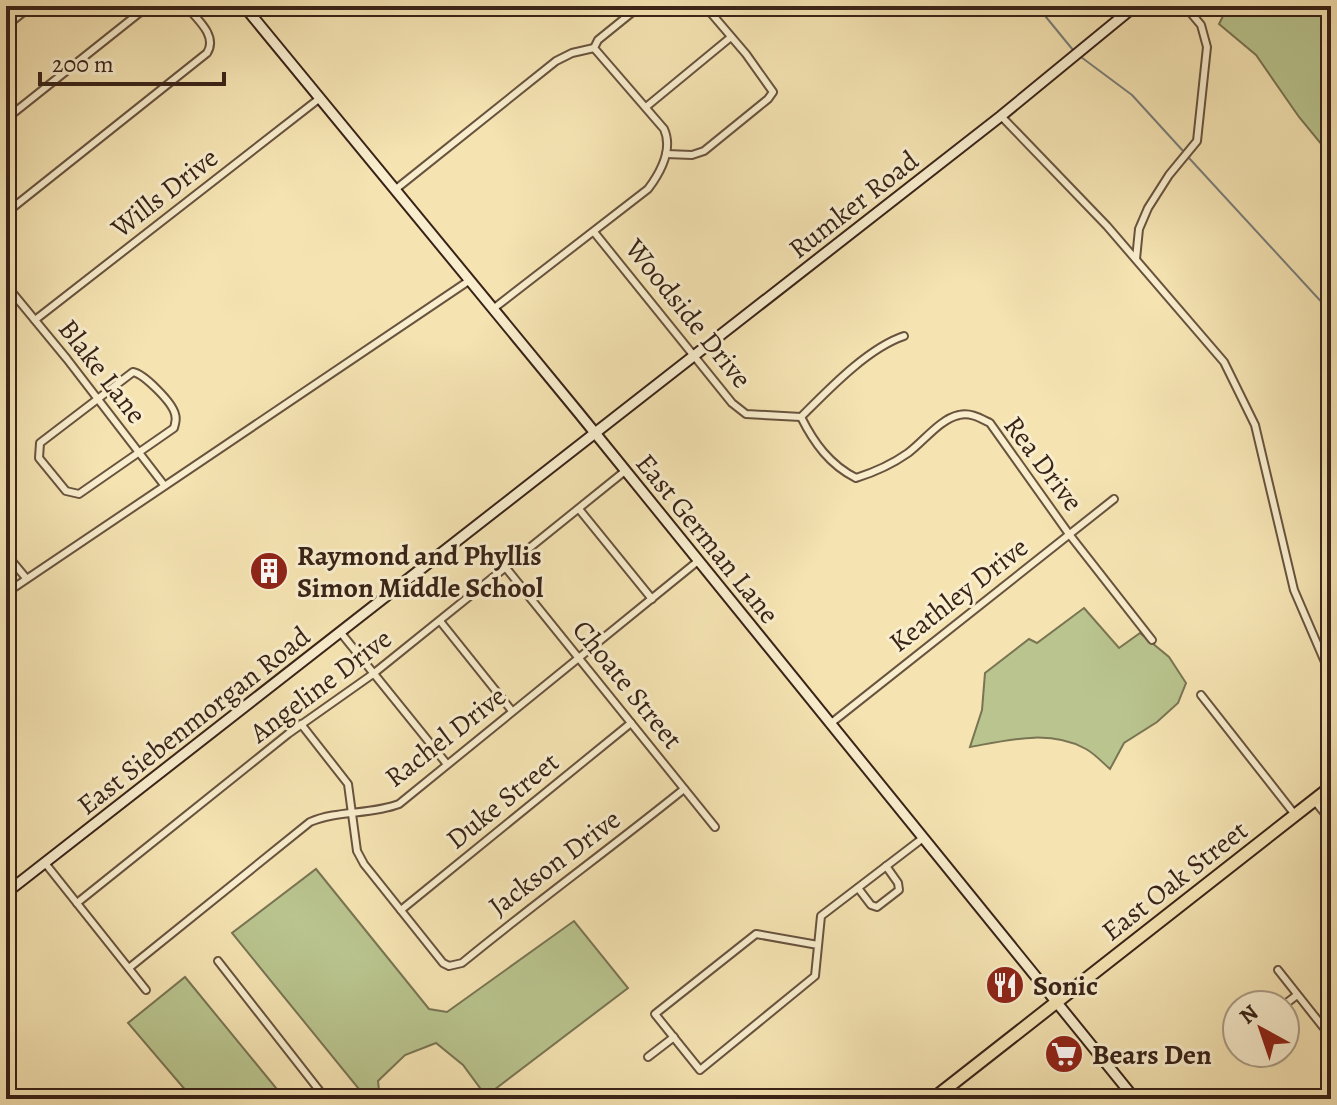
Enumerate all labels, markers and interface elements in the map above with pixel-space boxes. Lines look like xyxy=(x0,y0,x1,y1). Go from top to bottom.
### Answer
scale bar xyxy=(40,36,224,86)
text: 200 m xyxy=(52,48,114,80)
street label: Wills Drive xyxy=(102,139,226,247)
street label: Rumker Road xyxy=(781,141,927,268)
street label: Woodside Drive xyxy=(616,230,760,396)
street label: Blake Lane xyxy=(49,311,155,432)
street label: Rea Drive xyxy=(995,408,1092,519)
street label: East German Lane xyxy=(627,446,788,632)
street label: Keathley Drive xyxy=(881,528,1036,661)
place label: Raymond and Phyllis Simon Middle School xyxy=(297,537,544,607)
building icon: Raymond and Phyllis Simon Middle School xyxy=(248,550,290,592)
street label: Choate Street xyxy=(563,612,691,757)
street label: East Siebenmorgan Road xyxy=(69,617,319,824)
street label: Angeline Drive xyxy=(241,620,399,752)
street label: Rachel Drive xyxy=(377,677,514,796)
street label: Duke Street xyxy=(438,743,567,858)
street label: Jackson Drive xyxy=(481,801,628,925)
street label: East Oak Street xyxy=(1094,812,1256,950)
restaurant icon: Sonic xyxy=(984,964,1026,1006)
place label: Sonic xyxy=(1033,967,1098,1005)
north arrow xyxy=(1221,989,1301,1069)
text: N xyxy=(1233,998,1265,1031)
supermarket icon: Bears Den xyxy=(1043,1033,1085,1075)
place label: Bears Den xyxy=(1092,1036,1212,1074)

